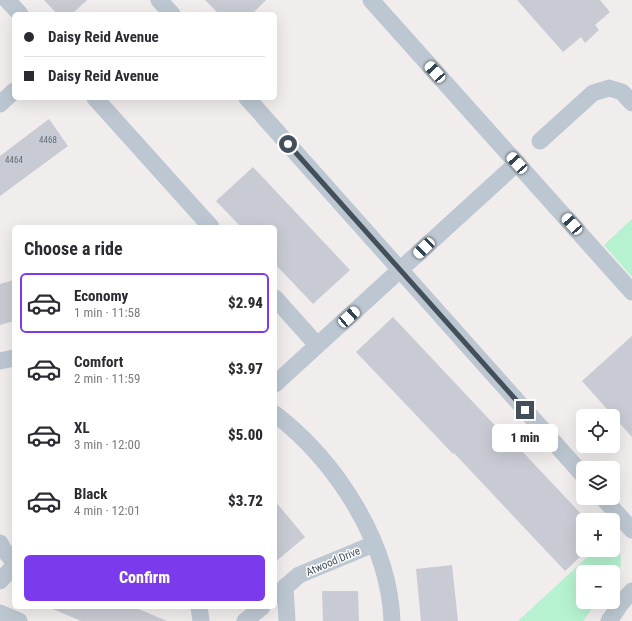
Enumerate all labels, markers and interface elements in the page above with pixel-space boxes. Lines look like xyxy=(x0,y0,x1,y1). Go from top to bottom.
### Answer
text: Daisy Reid Avenue xyxy=(48,28,159,46)
car xyxy=(423,59,447,85)
text: Daisy Reid Avenue xyxy=(48,67,159,85)
house number: 4468 xyxy=(39,135,57,145)
route start xyxy=(279,135,297,153)
car xyxy=(505,150,529,176)
house number: 4464 xyxy=(5,155,23,165)
car xyxy=(560,211,584,237)
car xyxy=(411,235,437,261)
text: Choose a ride xyxy=(24,238,123,259)
icon: car xyxy=(26,285,62,321)
text: Economy xyxy=(74,287,128,305)
text: $2.94 xyxy=(228,294,263,312)
text: 1 min · 11:58 xyxy=(74,305,140,320)
car xyxy=(336,305,362,329)
icon: car xyxy=(26,351,62,387)
text: Comfort xyxy=(74,353,123,371)
text: $3.97 xyxy=(228,360,263,378)
text: 2 min · 11:59 xyxy=(74,371,140,386)
route end xyxy=(516,401,534,419)
map controls xyxy=(576,409,620,609)
button: locate xyxy=(576,409,620,453)
icon: car xyxy=(26,417,62,453)
text: XL xyxy=(74,419,90,437)
callout: 1 min xyxy=(492,424,558,452)
text: $5.00 xyxy=(228,426,263,444)
text: 1 min xyxy=(511,430,539,445)
text: 3 min · 12:00 xyxy=(74,437,140,452)
button: layers xyxy=(576,461,620,505)
icon: car xyxy=(26,483,62,519)
text: Black xyxy=(74,485,107,503)
text: $3.72 xyxy=(228,492,263,510)
text: 4 min · 12:01 xyxy=(74,503,140,518)
button: + xyxy=(576,513,620,557)
street label: Atwood Drive xyxy=(304,544,362,579)
button: Confirm xyxy=(24,555,265,601)
button: − xyxy=(576,565,620,609)

